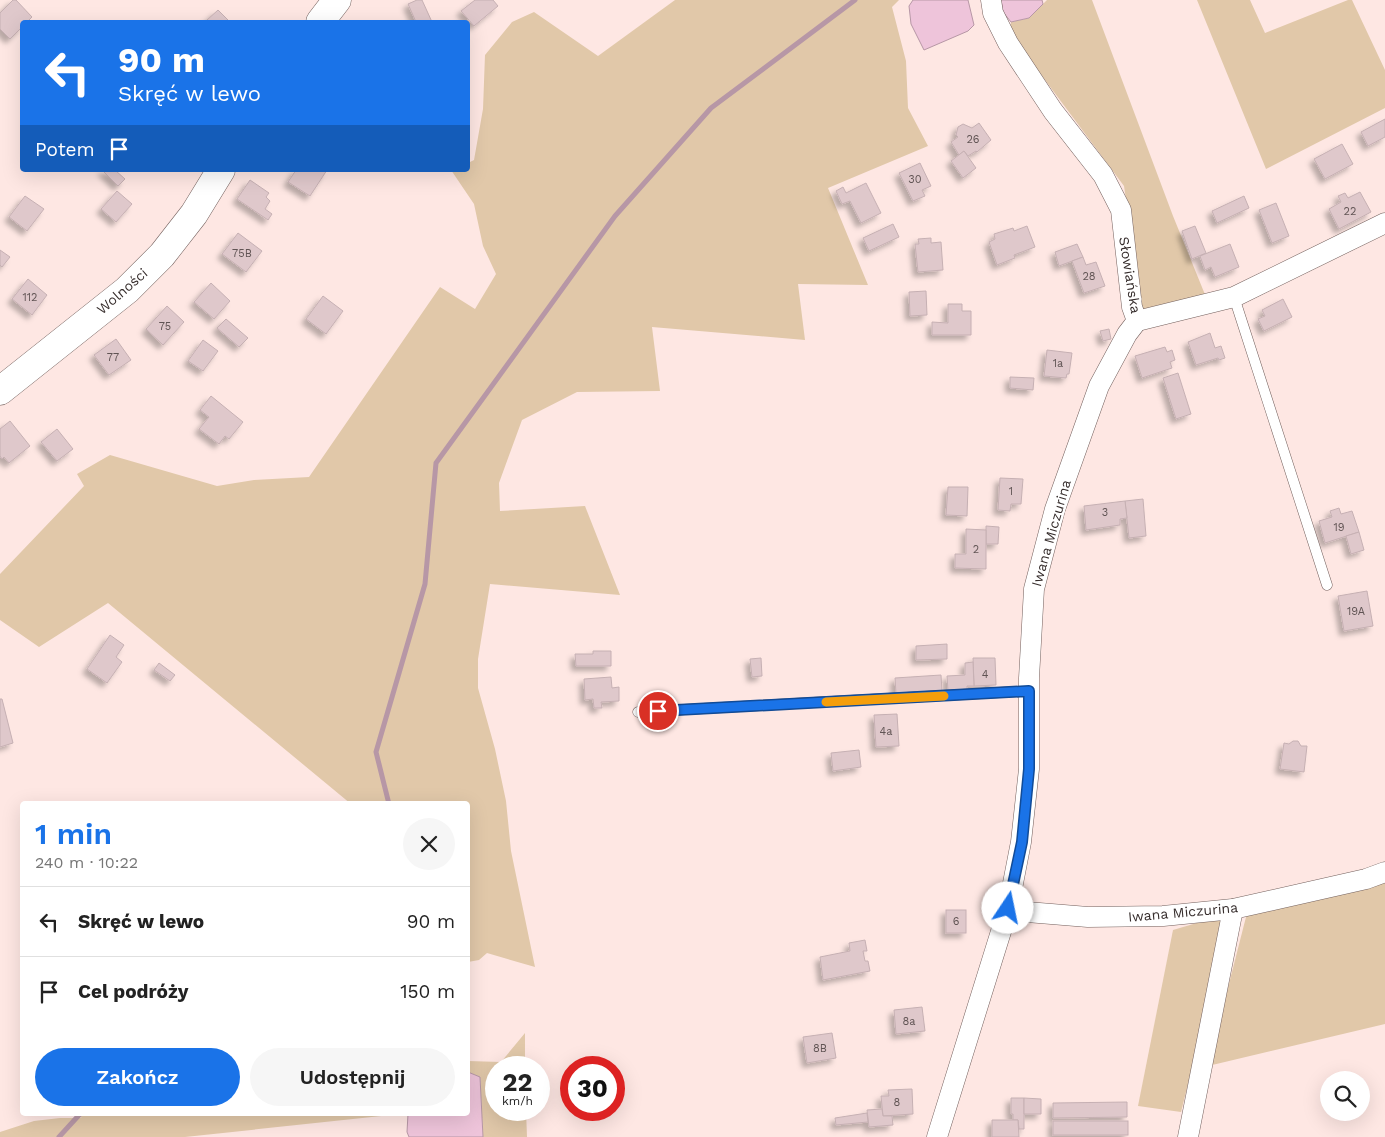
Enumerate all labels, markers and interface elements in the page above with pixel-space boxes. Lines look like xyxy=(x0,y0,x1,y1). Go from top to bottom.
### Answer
text: 90 m xyxy=(118,39,205,81)
icon: left xyxy=(35,40,100,105)
text: Skręć w lewo xyxy=(118,81,261,106)
house number: 26 xyxy=(966,133,980,146)
icon: arrive xyxy=(105,135,133,163)
text: Potem xyxy=(35,138,95,161)
house number: 30 xyxy=(908,173,922,186)
house number: 22 xyxy=(1344,205,1356,218)
street label: Słowiańska xyxy=(1116,235,1144,315)
house number: 75B xyxy=(232,247,252,260)
street label: Wolności xyxy=(93,265,151,317)
house number: 28 xyxy=(1082,270,1096,283)
house number: 112 xyxy=(23,291,38,304)
house number: 75 xyxy=(159,320,171,333)
house number: 77 xyxy=(107,351,119,364)
house number: 1a xyxy=(1053,357,1063,370)
street label: Iwana Miczurina xyxy=(1028,478,1074,588)
house number: 1 xyxy=(1009,485,1013,498)
house number: 3 xyxy=(1102,506,1108,519)
house number: 19 xyxy=(1333,521,1345,534)
house number: 2 xyxy=(973,543,979,556)
house number: 19A xyxy=(1347,605,1365,618)
house number: 4 xyxy=(982,668,989,681)
pin xyxy=(637,690,679,732)
icon: arrive xyxy=(644,697,672,725)
house number: 4a xyxy=(880,725,892,738)
text: 1 min xyxy=(35,816,112,851)
button: close xyxy=(403,818,455,870)
text: 240 m · 10:22 xyxy=(35,853,138,872)
position arrow xyxy=(981,881,1033,933)
street label: Iwana Miczurina xyxy=(1127,899,1239,925)
icon: left xyxy=(35,908,63,936)
text: Skręć w lewo xyxy=(78,910,204,933)
text: 90 m xyxy=(407,910,455,933)
house number: 6 xyxy=(953,915,960,928)
icon: arrive xyxy=(35,978,63,1006)
text: Cel podróży xyxy=(78,980,188,1003)
text: 150 m xyxy=(400,980,455,1003)
house number: 8a xyxy=(902,1015,916,1028)
house number: 8B xyxy=(813,1042,827,1055)
button: Zakończ xyxy=(35,1048,240,1106)
button: Udostępnij xyxy=(250,1048,455,1106)
speed limit sign: 30 xyxy=(560,1056,625,1121)
text: 22 xyxy=(503,1068,532,1097)
map controls xyxy=(1320,1071,1370,1121)
button: search xyxy=(1320,1071,1370,1121)
text: km/h xyxy=(502,1094,533,1108)
house number: 8 xyxy=(894,1096,901,1109)

